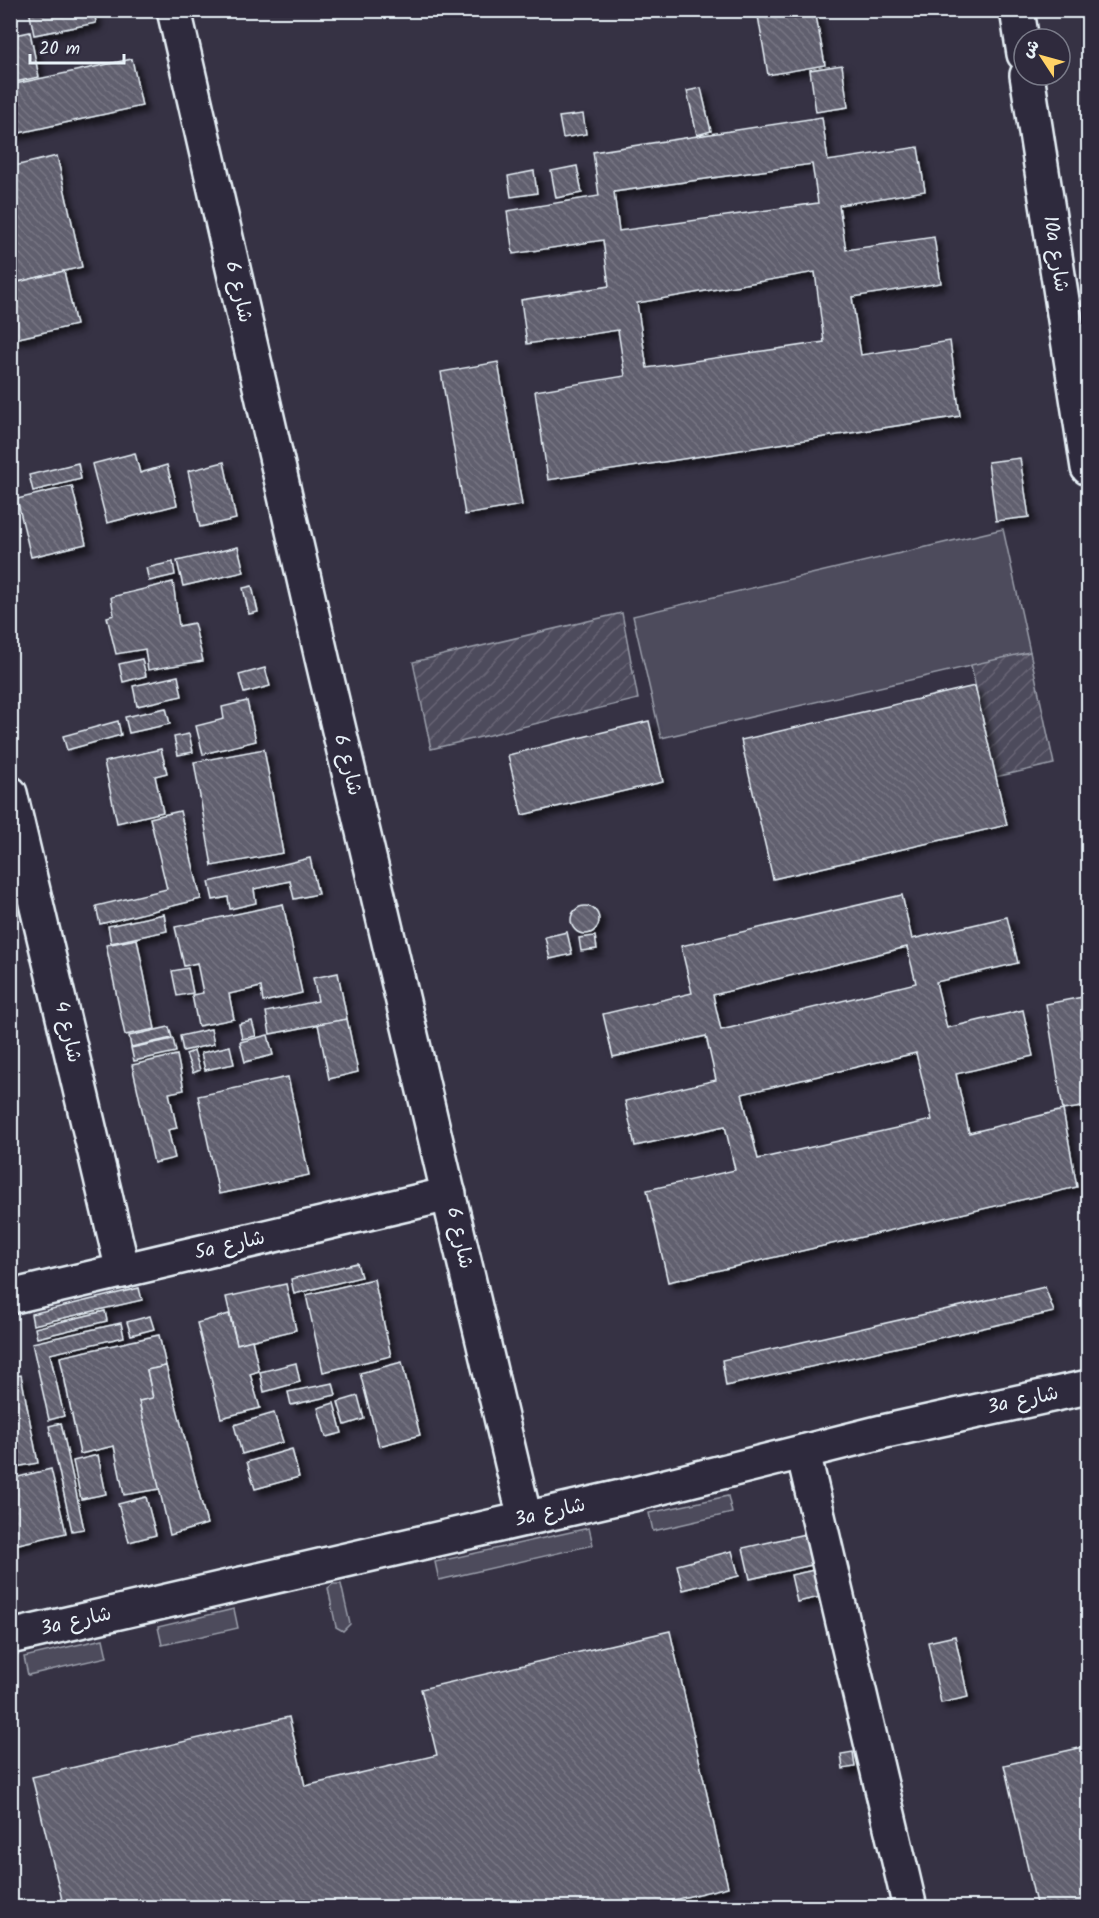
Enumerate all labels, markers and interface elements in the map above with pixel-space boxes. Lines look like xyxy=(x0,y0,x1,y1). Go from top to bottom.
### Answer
scale bar xyxy=(30,27,124,65)
north arrow xyxy=(1012,27,1072,87)
text: 20 m xyxy=(39,35,80,64)
text: ش xyxy=(1016,35,1046,64)
street label: 10a شارع xyxy=(1033,213,1077,295)
street label: شارع 6 xyxy=(215,258,261,326)
street label: شارع 6 xyxy=(324,731,370,799)
street label: شارع 4 xyxy=(44,998,90,1066)
street label: شارع 6 xyxy=(437,1204,481,1272)
street label: 5a شارع xyxy=(192,1222,268,1270)
street label: 3a شارع xyxy=(984,1378,1062,1424)
street label: 3a شارع xyxy=(511,1489,589,1537)
street label: 3a شارع xyxy=(37,1598,115,1646)

